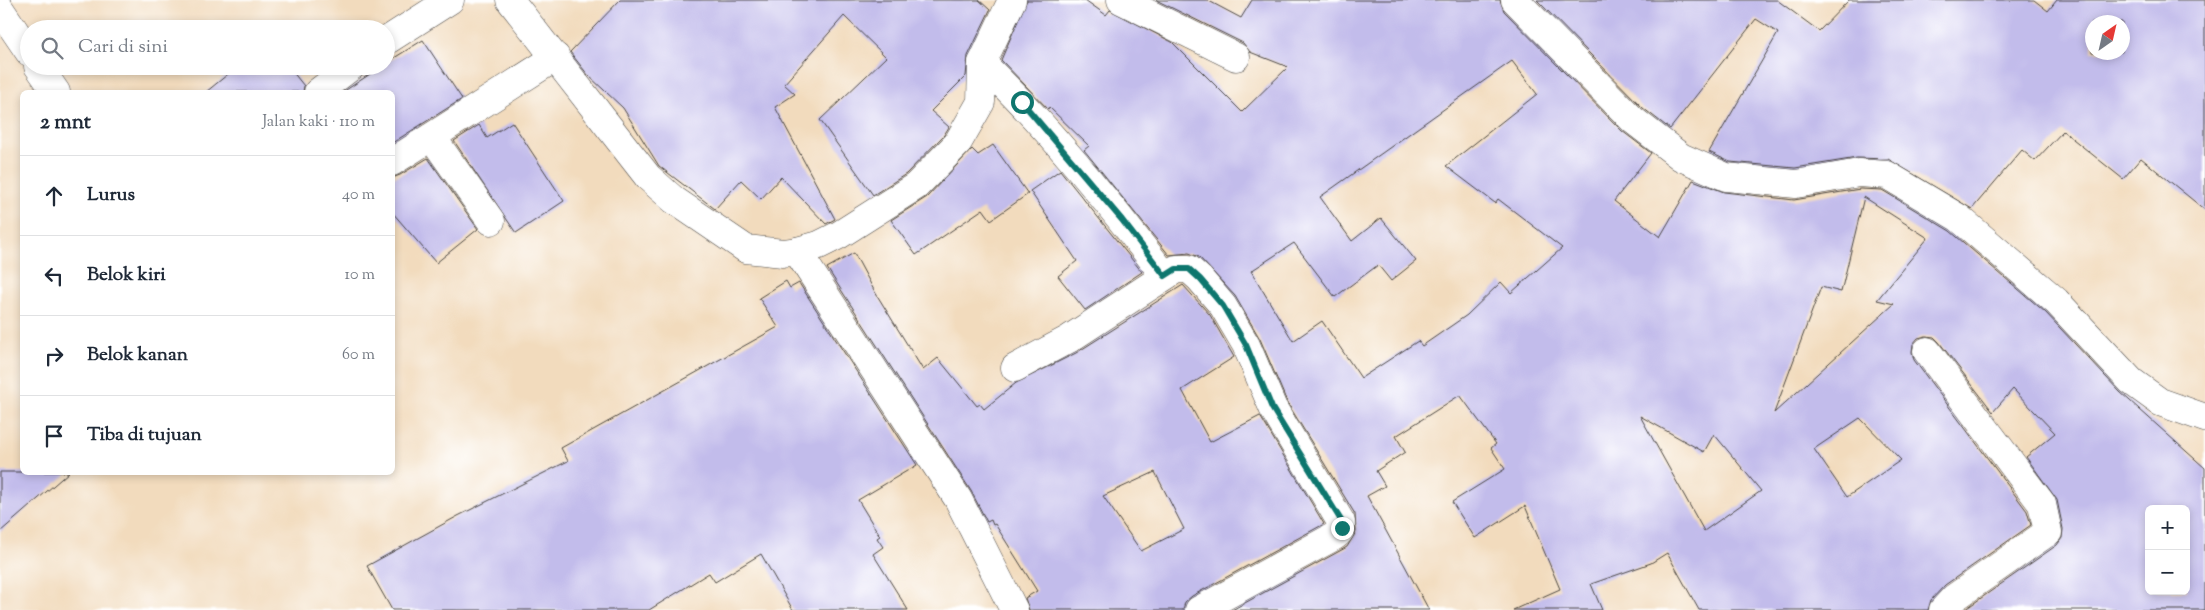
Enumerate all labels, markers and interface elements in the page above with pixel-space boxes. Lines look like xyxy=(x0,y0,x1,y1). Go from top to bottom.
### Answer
north arrow xyxy=(2085,15,2130,60)
search box xyxy=(20,20,395,75)
icon: search xyxy=(38,34,66,62)
text: Cari di sini xyxy=(78,34,168,61)
route start xyxy=(1011,91,1034,114)
text: 2 mnt xyxy=(40,108,91,138)
text: Jalan kaki · 110 m xyxy=(262,111,375,134)
icon: ahead xyxy=(40,182,68,210)
text: Lurus xyxy=(87,182,135,209)
text: 40 m xyxy=(342,184,375,207)
icon: left xyxy=(40,262,68,290)
text: Belok kiri xyxy=(87,262,166,289)
text: 10 m xyxy=(345,264,375,287)
icon: right xyxy=(40,342,68,370)
text: Belok kanan xyxy=(87,342,188,369)
text: 60 m xyxy=(342,344,375,367)
icon: arrive xyxy=(40,422,68,450)
text: Tiba di tujuan xyxy=(87,422,202,449)
map controls xyxy=(2145,505,2190,595)
button: + xyxy=(2145,505,2190,550)
route end xyxy=(1331,517,1354,540)
button: − xyxy=(2145,550,2190,595)

